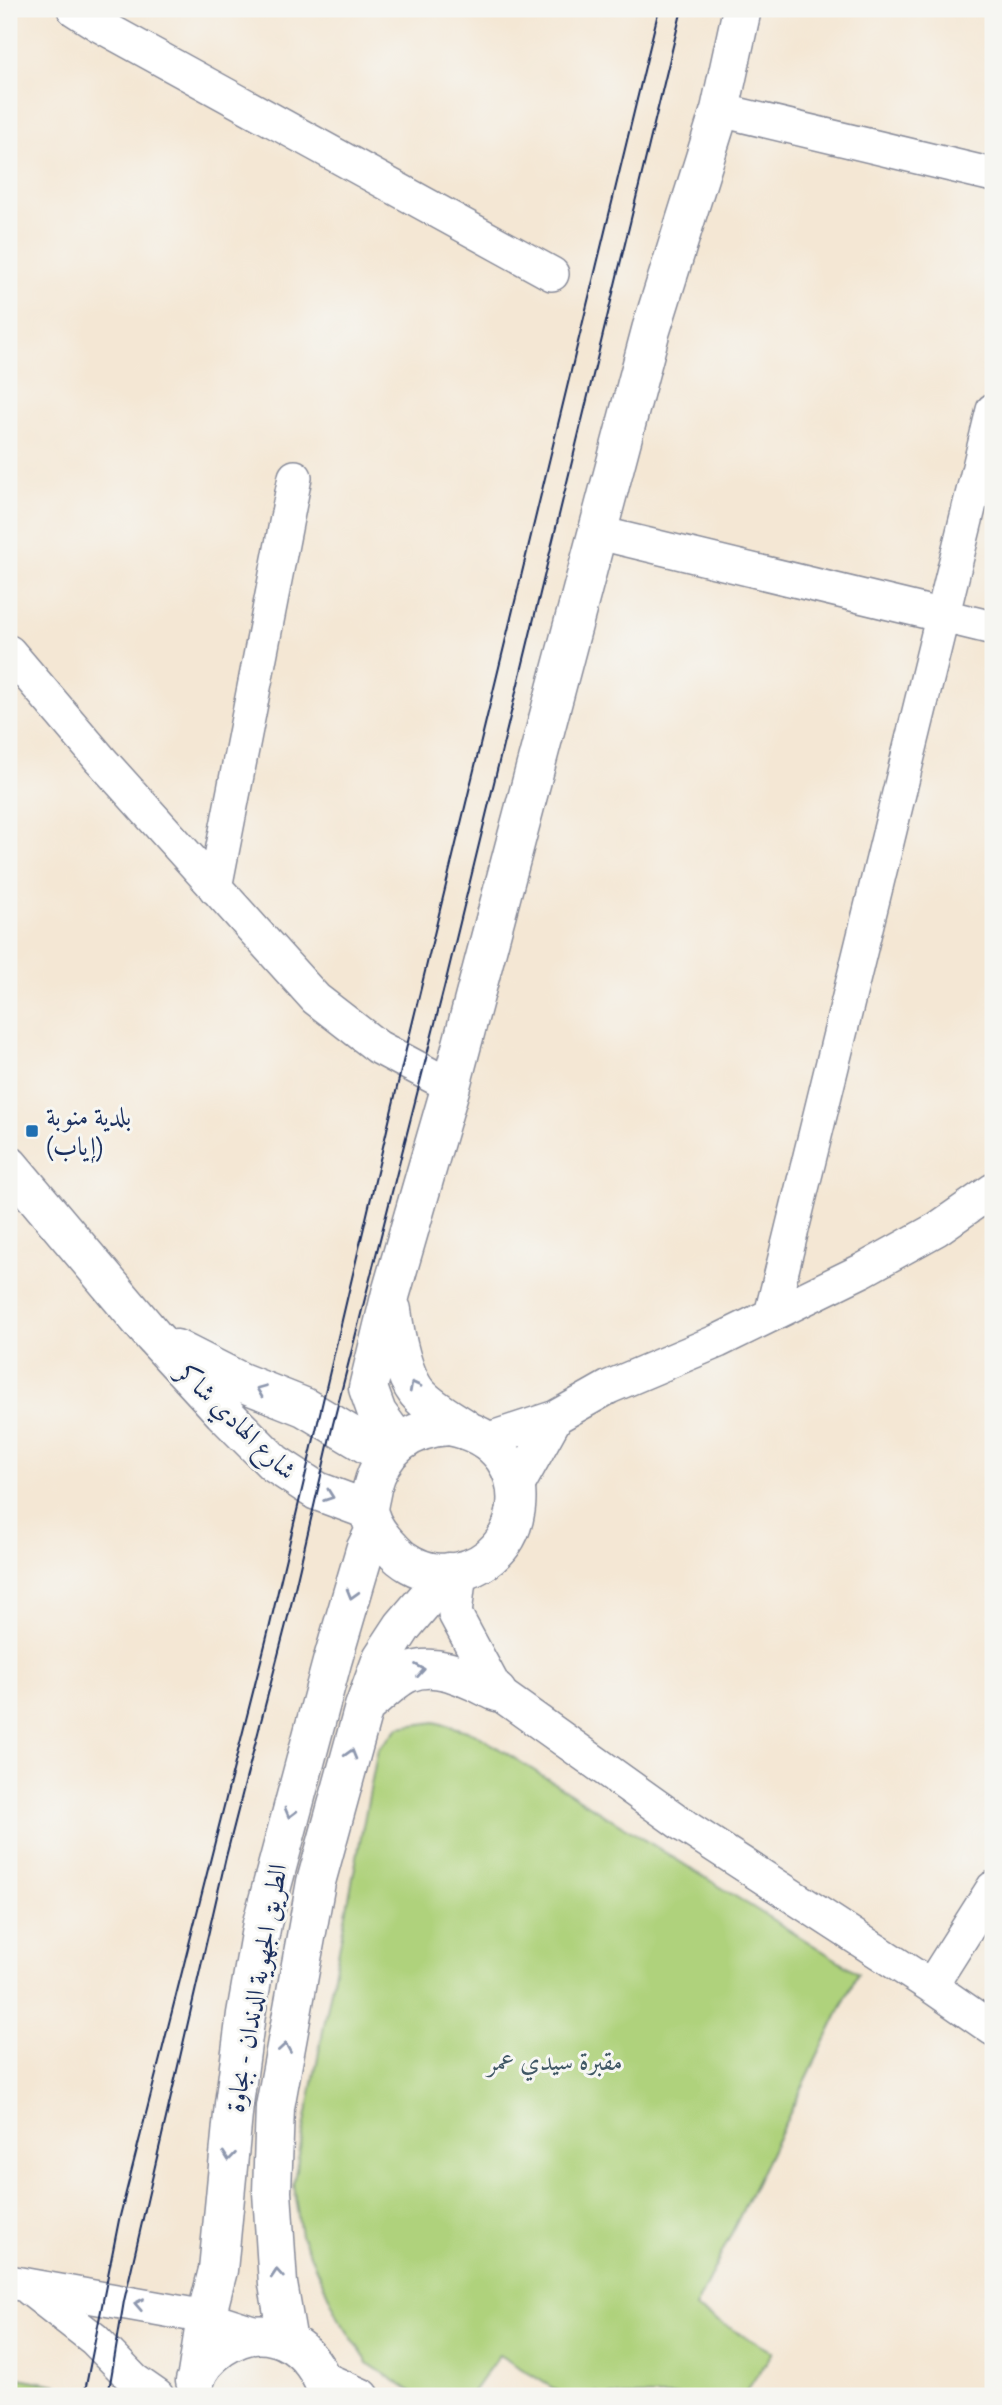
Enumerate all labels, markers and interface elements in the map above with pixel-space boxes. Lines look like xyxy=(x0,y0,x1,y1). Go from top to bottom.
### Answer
place label: بلدية منوبة (إياب) xyxy=(46,1100,131,1163)
marker: بلدية منوبة (إياب) xyxy=(24,1123,40,1139)
street label: شارع الهادي شاكر xyxy=(164,1354,304,1490)
one-way arrow xyxy=(409,1381,422,1393)
one-way arrow xyxy=(256,1384,268,1398)
one-way arrow xyxy=(322,1488,335,1502)
one-way arrow xyxy=(346,1587,361,1599)
one-way arrow xyxy=(414,1663,426,1678)
one-way arrow xyxy=(343,1749,357,1761)
one-way arrow xyxy=(284,1806,299,1818)
street label: الطريق الجهوية الدندان - بجاوة xyxy=(218,1861,295,2115)
one-way arrow xyxy=(277,2042,292,2054)
park label: مقبرة سيدي عمر xyxy=(484,2045,623,2082)
one-way arrow xyxy=(221,2151,236,2162)
one-way arrow xyxy=(270,2268,285,2279)
one-way arrow xyxy=(133,2298,145,2313)

